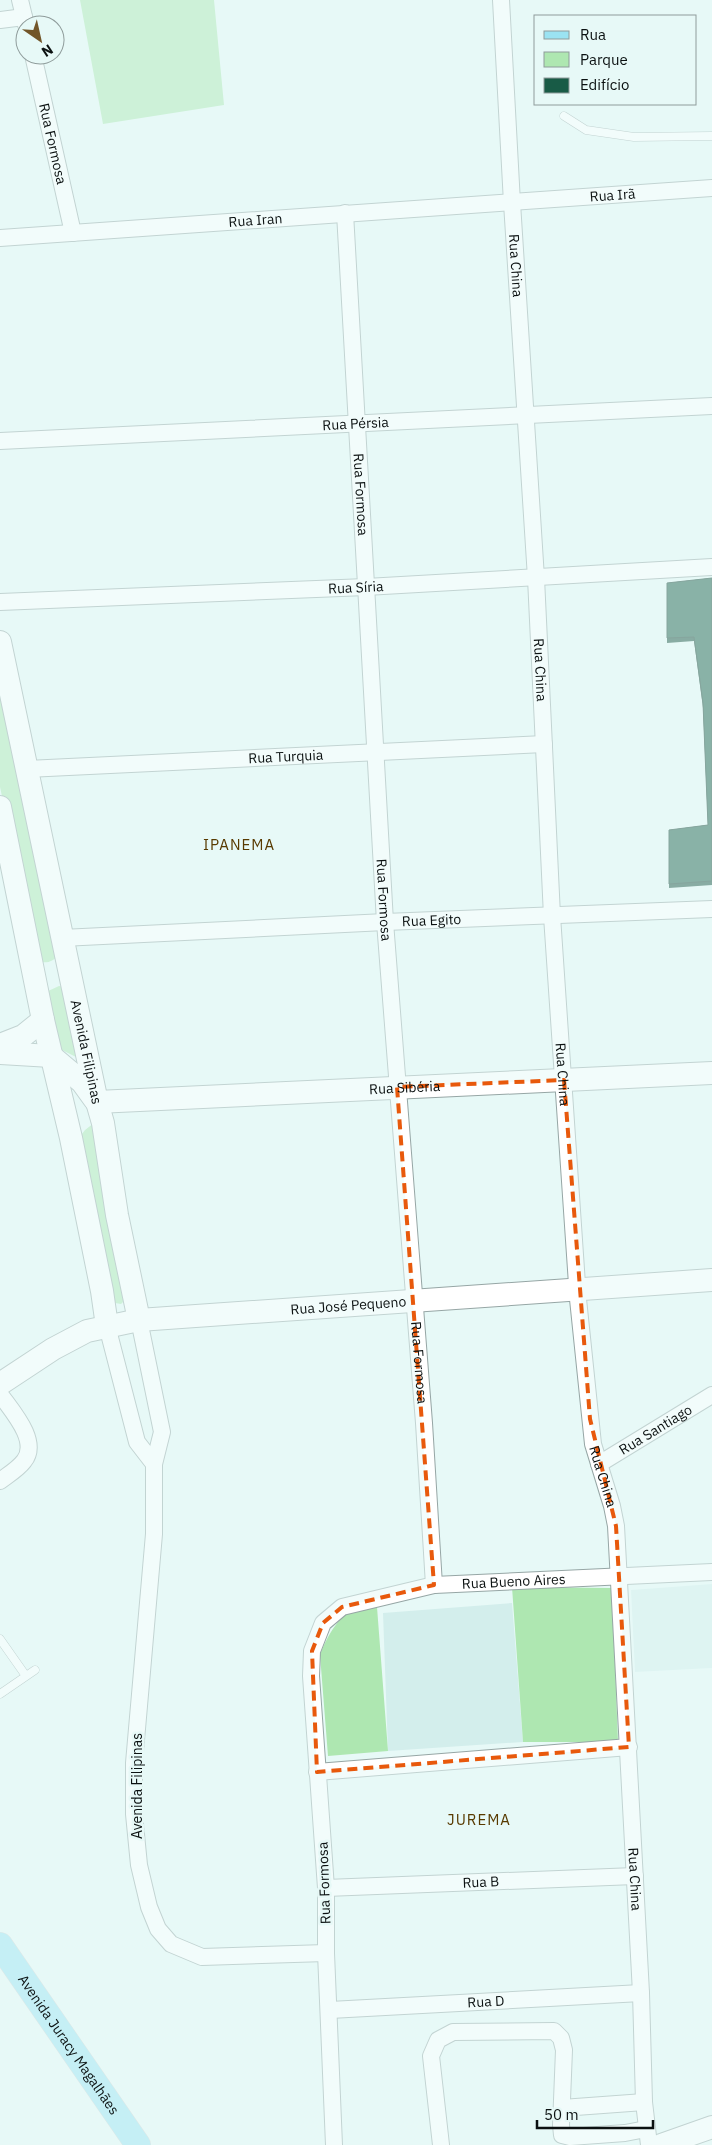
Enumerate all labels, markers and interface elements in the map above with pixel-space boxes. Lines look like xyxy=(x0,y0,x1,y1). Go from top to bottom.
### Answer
north arrow xyxy=(15,15,65,65)
legend xyxy=(534,15,697,105)
text: Rua xyxy=(580,25,606,44)
text: N xyxy=(38,40,57,61)
text: Parque xyxy=(580,50,628,69)
text: Edifício xyxy=(580,75,629,94)
street label: Rua Formosa xyxy=(35,102,71,187)
street label: Rua Irã xyxy=(589,184,637,206)
street label: Rua Iran xyxy=(228,209,283,231)
street label: Rua China xyxy=(505,233,527,298)
street label: Rua Pérsia xyxy=(322,413,390,434)
street label: Rua Formosa xyxy=(350,453,372,537)
street label: Rua Síria xyxy=(328,577,384,598)
street label: Rua China xyxy=(530,638,551,702)
street label: Rua Turquia xyxy=(248,746,324,767)
district label: IPANEMA xyxy=(203,835,275,854)
street label: Rua Formosa xyxy=(372,858,396,942)
street label: Rua Egito xyxy=(402,910,462,930)
street label: Avenida Filipinas xyxy=(67,998,106,1106)
street label: Rua China xyxy=(552,1042,574,1107)
street label: Rua Sibéria xyxy=(369,1077,441,1098)
street label: Rua José Pequeno xyxy=(290,1292,407,1318)
street label: Rua Formosa xyxy=(407,1321,432,1405)
street label: Rua Santiago xyxy=(615,1400,695,1459)
street label: Rua China xyxy=(585,1444,621,1510)
street label: Rua Bueno Aires xyxy=(461,1570,566,1593)
street label: Avenida Filipinas xyxy=(128,1733,146,1839)
district label: JUREMA xyxy=(447,1810,511,1829)
street label: Rua Formosa xyxy=(314,1841,334,1925)
street label: Rua China xyxy=(624,1847,646,1912)
street label: Rua B xyxy=(462,1872,500,1892)
street label: Avenida Juracy Magalhães xyxy=(14,1971,123,2118)
street label: Rua D xyxy=(467,1991,505,2011)
scale bar xyxy=(537,2098,653,2130)
text: 50 m xyxy=(544,2105,579,2124)

